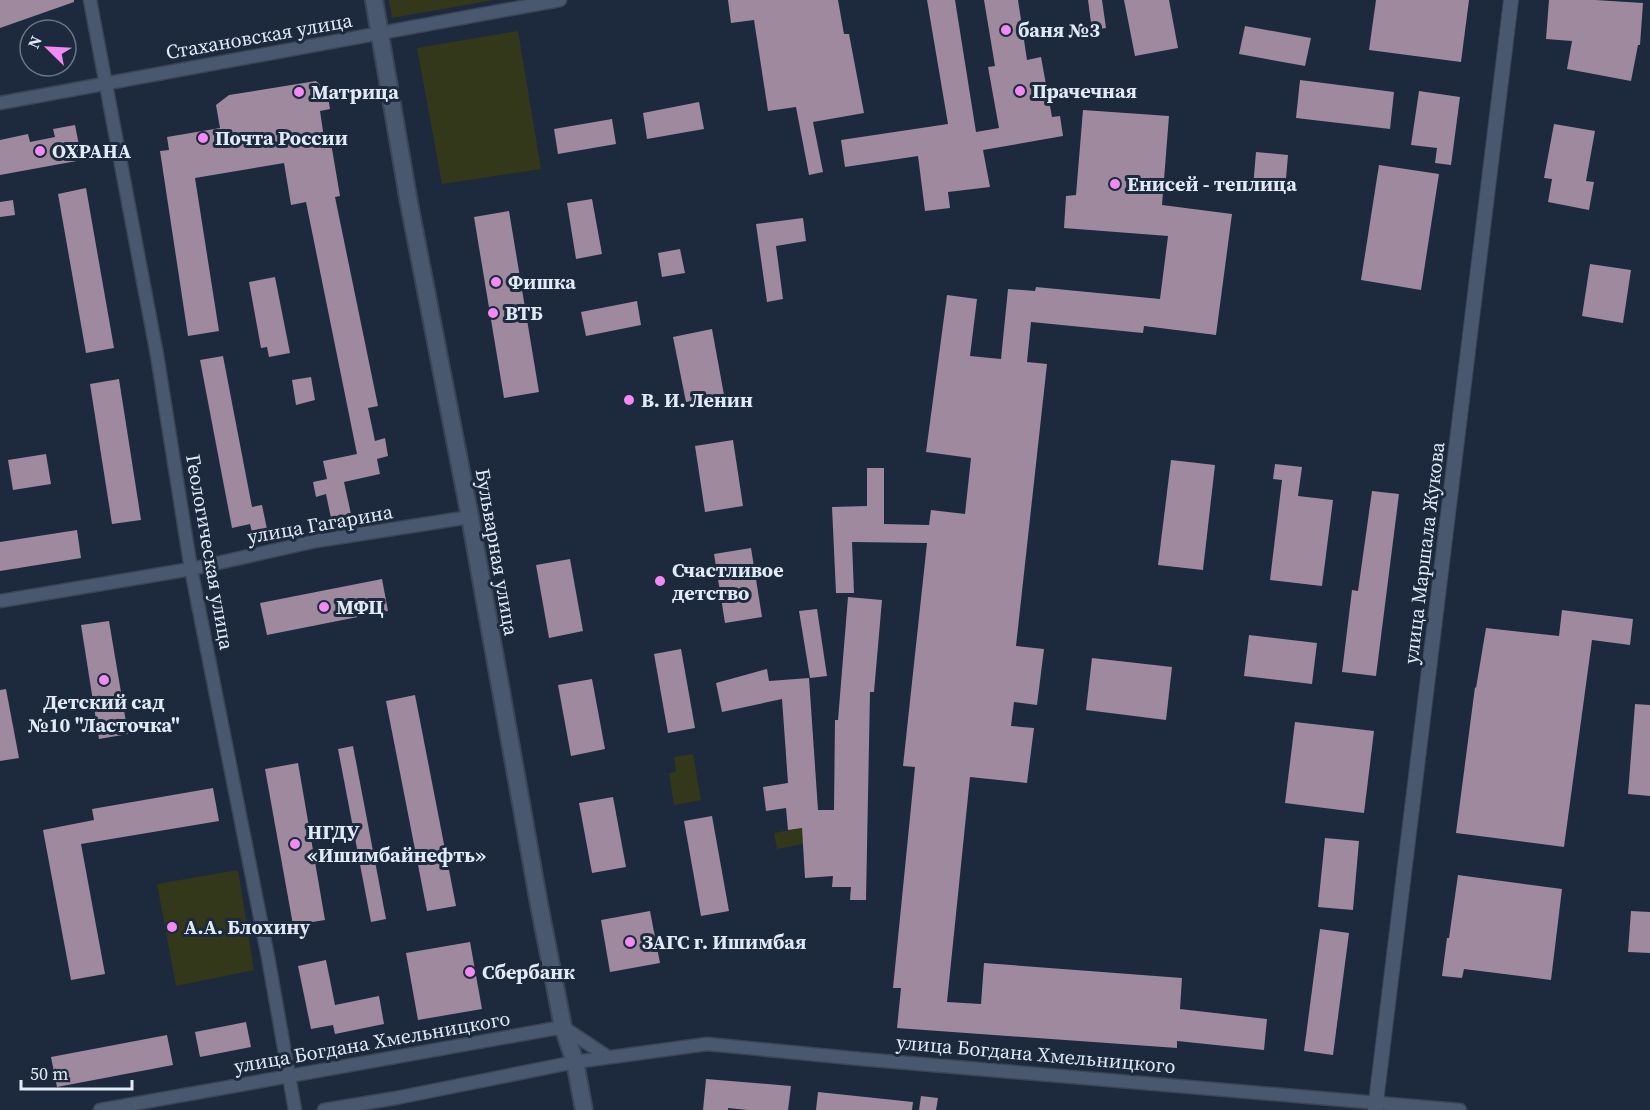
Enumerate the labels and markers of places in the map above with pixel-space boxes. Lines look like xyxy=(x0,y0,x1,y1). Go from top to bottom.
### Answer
place label: баня №3 xyxy=(1018,16,1100,44)
marker: баня №3 xyxy=(999,23,1013,37)
place label: Прачечная xyxy=(1032,77,1137,105)
place label: Матрица xyxy=(311,78,399,106)
marker: Прачечная xyxy=(1013,84,1027,98)
marker: Матрица xyxy=(292,85,306,99)
place label: Почта России xyxy=(215,124,348,152)
marker: Почта России xyxy=(196,131,210,145)
place label: ОХРАНА xyxy=(52,137,132,165)
marker: ОХРАНА xyxy=(33,144,47,158)
place label: Енисей - теплица xyxy=(1127,170,1297,198)
marker: Енисей - теплица xyxy=(1108,177,1122,191)
place label: Фишка xyxy=(508,268,576,296)
marker: Фишка xyxy=(489,275,503,289)
place label: ВТБ xyxy=(505,299,543,327)
marker: ВТБ xyxy=(486,306,500,320)
place label: В. И. Ленин xyxy=(641,386,753,414)
marker: В. И. Ленин xyxy=(622,393,636,407)
place label: Счастливое детство xyxy=(672,556,784,607)
marker: Счастливое детство xyxy=(653,574,667,588)
place label: МФЦ xyxy=(336,593,384,621)
marker: МФЦ xyxy=(317,600,331,614)
marker: Детский сад №10 "Ласточка" xyxy=(97,673,111,687)
place label: Детский сад №10 "Ласточка" xyxy=(28,688,180,739)
place label: НГДУ «Ишимбайнефть» xyxy=(307,818,486,869)
marker: НГДУ «Ишимбайнефть» xyxy=(288,837,302,851)
place label: А.А. Блохину xyxy=(184,913,310,941)
marker: А.А. Блохину xyxy=(165,920,179,934)
place label: ЗАГС г. Ишимбая xyxy=(642,928,806,956)
marker: ЗАГС г. Ишимбая xyxy=(623,935,637,949)
place label: Сбербанк xyxy=(482,958,575,986)
marker: Сбербанк xyxy=(463,965,477,979)

